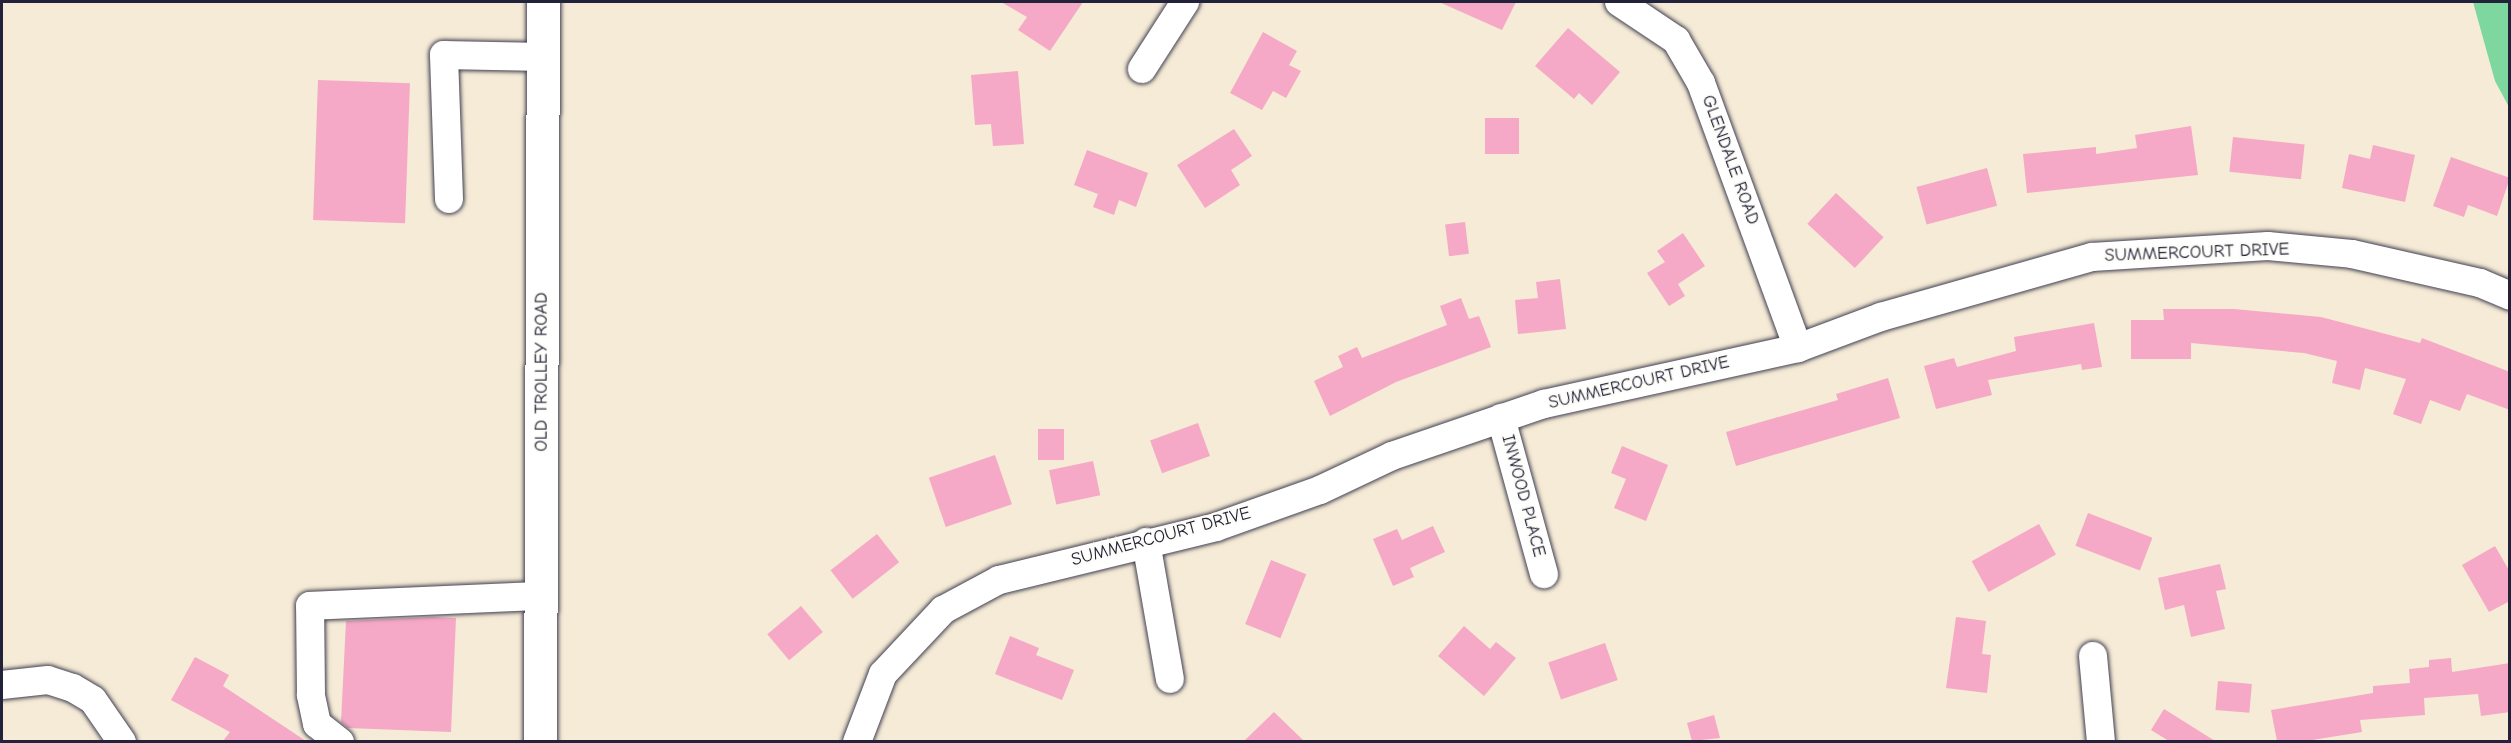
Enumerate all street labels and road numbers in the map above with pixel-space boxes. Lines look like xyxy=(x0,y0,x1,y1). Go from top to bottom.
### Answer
street label: GLENDALE ROAD xyxy=(1697,92,1763,228)
street label: SUMMERCOURT DRIVE xyxy=(2104,239,2290,267)
street label: OLD TROLLEY ROAD xyxy=(531,292,553,452)
street label: SUMMERCOURT DRIVE xyxy=(1546,352,1732,414)
street label: INWOOD PLACE xyxy=(1496,433,1550,559)
street label: SUMMERCOURT DRIVE xyxy=(1069,503,1253,571)

